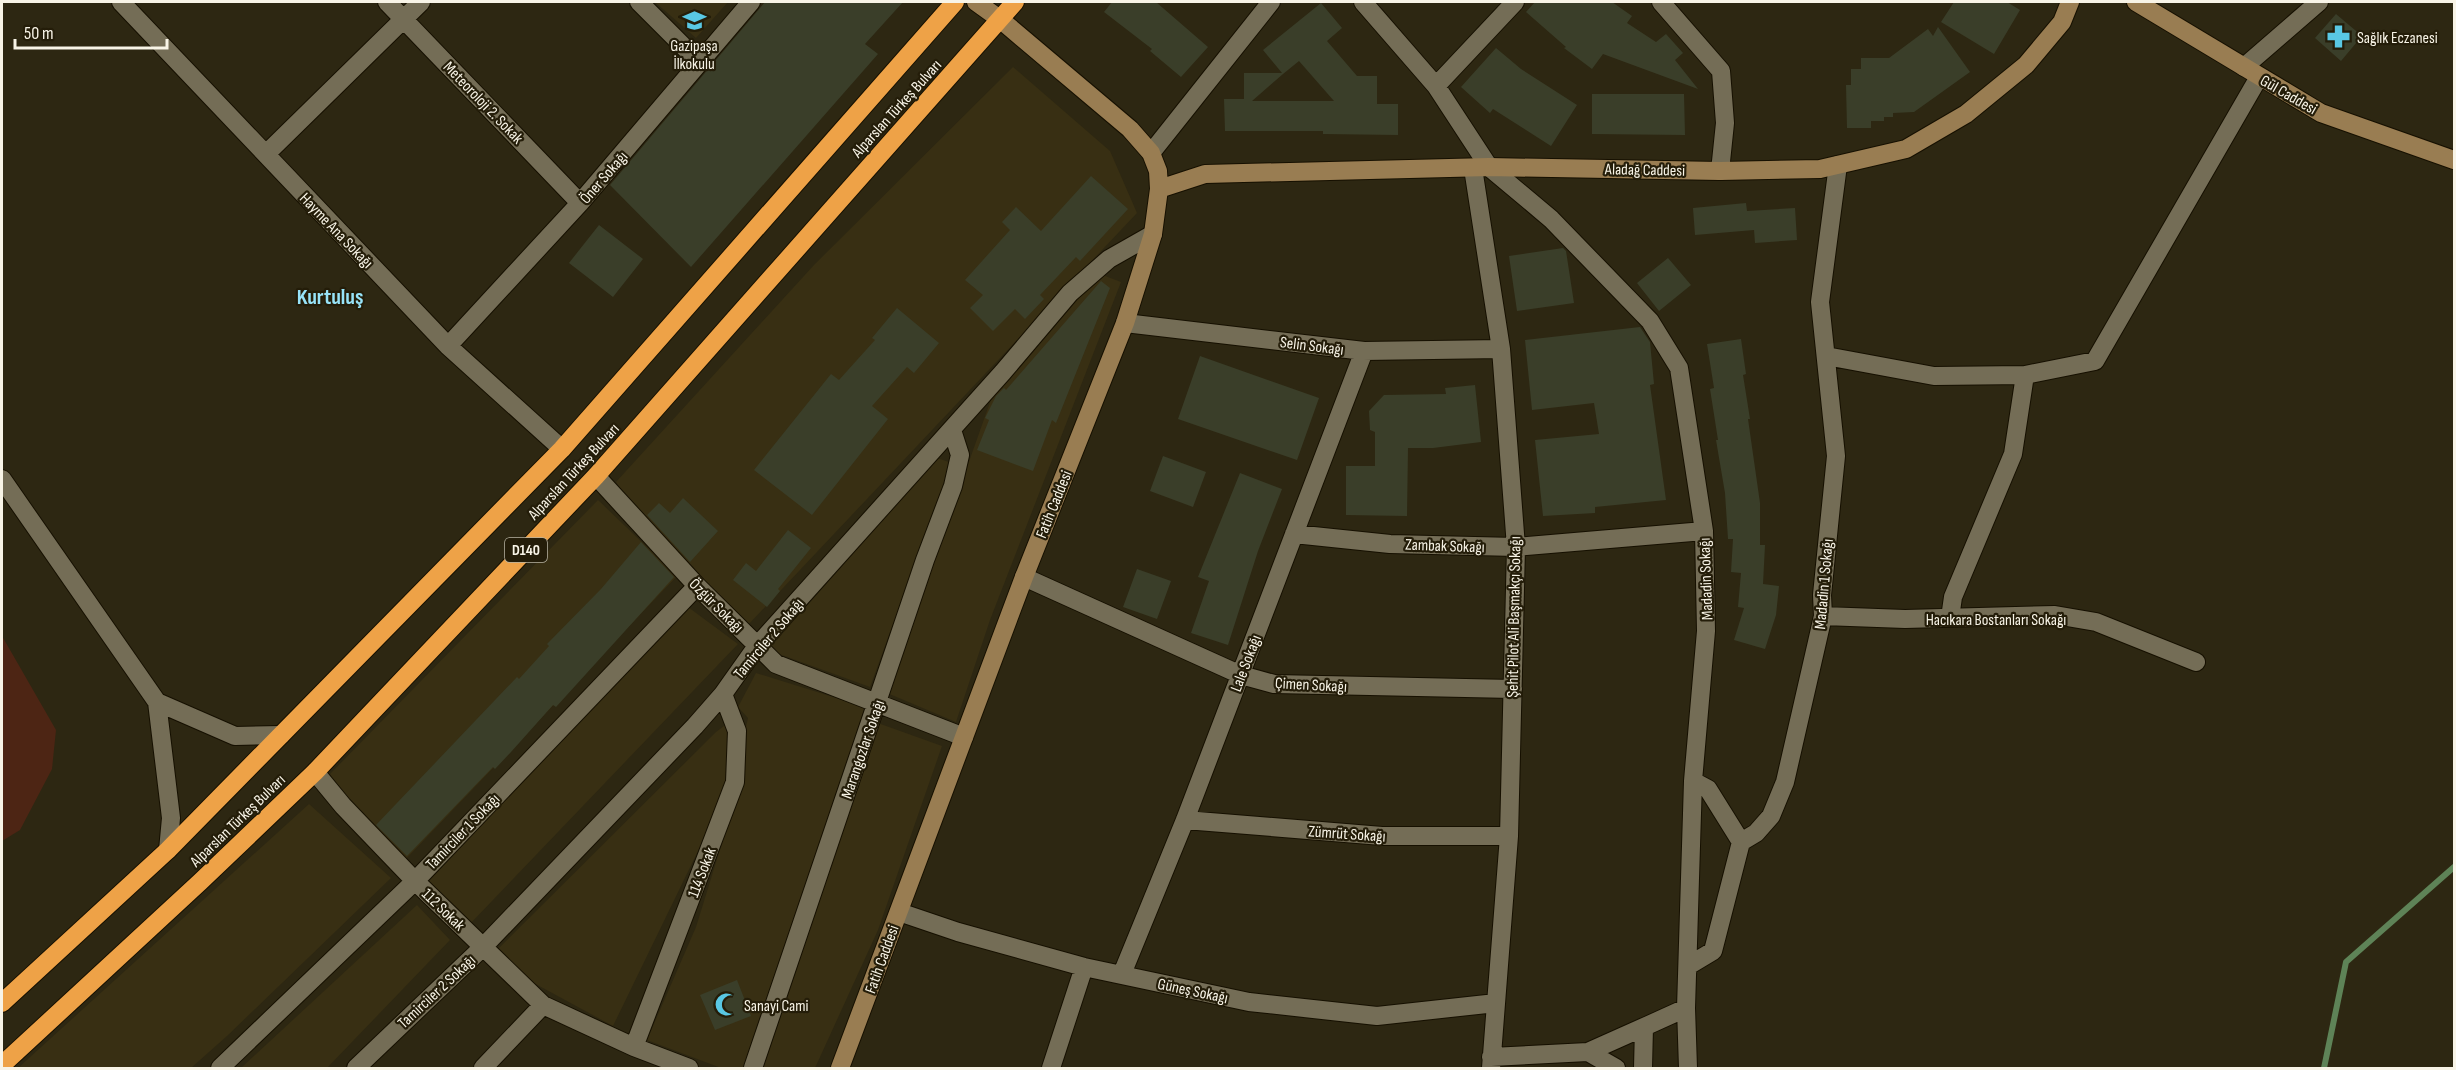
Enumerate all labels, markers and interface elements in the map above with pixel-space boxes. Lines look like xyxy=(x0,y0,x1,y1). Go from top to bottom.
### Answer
school or university icon: Gazipaşa İlkokulu xyxy=(681,7,707,33)
scale bar xyxy=(15,12,166,50)
text: 50 m xyxy=(24,23,54,44)
pharmacy icon: Sağlık Eczanesi xyxy=(2326,24,2352,50)
place label: Sağlık Eczanesi xyxy=(2357,29,2438,48)
place label: Gazipaşa İlkokulu xyxy=(670,37,718,74)
street label: Alparslan Türkeş Bulvarı xyxy=(848,56,946,163)
street label: Meteoroloji 2. Sokak xyxy=(439,58,527,148)
street label: Gül Caddesi xyxy=(2256,71,2320,119)
street label: Öner Sokağı xyxy=(576,148,632,208)
street label: Aladağ Caddesi xyxy=(1604,160,1685,181)
street label: Hayme Ana Sokağı xyxy=(295,189,377,273)
district label: Kurtuluş xyxy=(297,284,363,311)
street label: Selin Sokağı xyxy=(1279,333,1345,360)
street label: Alparslan Türkeş Bulvarı xyxy=(524,420,624,525)
street label: Fatih Caddesi xyxy=(1032,468,1077,541)
street label: Zambak Sokağı xyxy=(1405,536,1485,557)
street label: Şehit Pilot Ali Başmakçı Sokağı xyxy=(1504,536,1525,698)
street label: Madadin Sokağı xyxy=(1696,537,1717,621)
road number: D140 xyxy=(505,538,547,562)
street label: Madadin 1 Sokağı xyxy=(1811,538,1838,630)
street label: Özgür Sokağı xyxy=(685,575,747,637)
street label: Tamirciler 2 Sokağı xyxy=(730,595,808,683)
street label: Hacıkara Bostanları Sokağı xyxy=(1926,611,2066,630)
street label: Lale Sokağı xyxy=(1227,633,1266,695)
street label: Çimen Sokağı xyxy=(1274,674,1347,697)
street label: Marangozlar Sokağı xyxy=(838,698,889,801)
street label: Alparslan Türkeş Bulvarı xyxy=(186,771,290,872)
street label: Tamirciler 1 Sokağı xyxy=(422,790,504,874)
street label: Zümrüt Sokağı xyxy=(1308,822,1386,847)
street label: 114 Sokak xyxy=(684,845,721,900)
street label: 112 Sokak xyxy=(418,885,468,935)
street label: Fatih Caddesi xyxy=(861,923,904,996)
street label: Tamirciler 2 Sokağı xyxy=(394,951,480,1033)
street label: Güneş Sokağı xyxy=(1156,975,1230,1008)
mosque icon: Sanayi Cami xyxy=(713,992,739,1018)
place label: Sanayi Cami xyxy=(744,997,809,1016)

